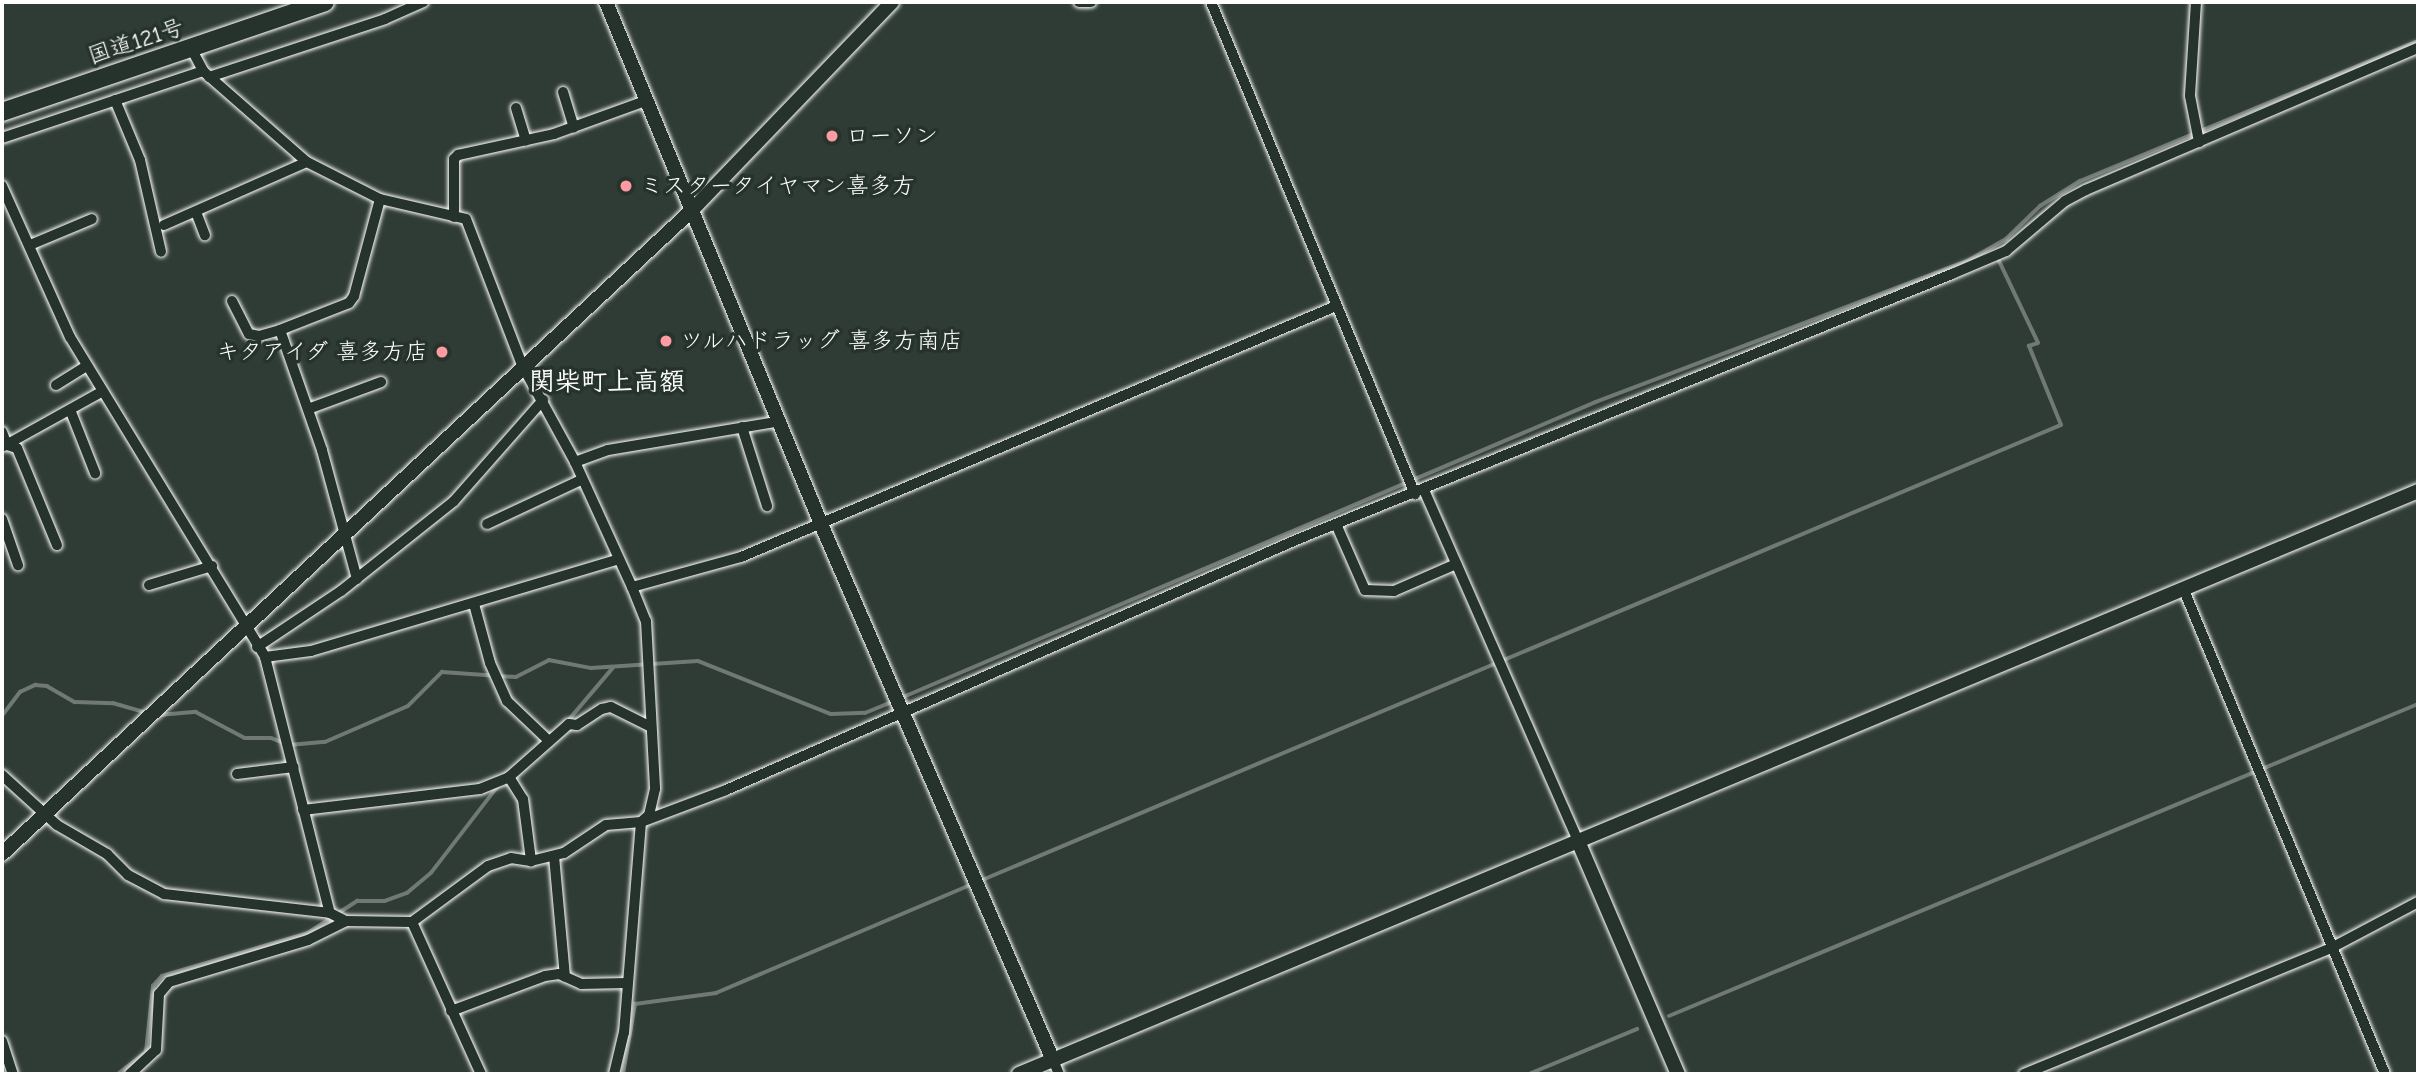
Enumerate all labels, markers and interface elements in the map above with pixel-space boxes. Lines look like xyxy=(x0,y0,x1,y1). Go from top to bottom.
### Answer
street label: 国道121号 xyxy=(85,14,187,70)
place label: ローソン xyxy=(846,122,938,150)
marker: ローソン xyxy=(824,128,840,144)
place label: ミスタータイヤマン喜多方 xyxy=(640,172,916,200)
marker: ミスタータイヤマン喜多方 xyxy=(618,178,634,194)
place label: ツルハドラッグ 喜多方南店 xyxy=(680,327,964,355)
marker: ツルハドラッグ 喜多方南店 xyxy=(658,333,674,349)
place label: キタアイダ 喜多方店 xyxy=(213,338,428,366)
marker: キタアイダ 喜多方店 xyxy=(434,344,450,360)
district label: 関柴町上高額 xyxy=(529,367,685,399)

